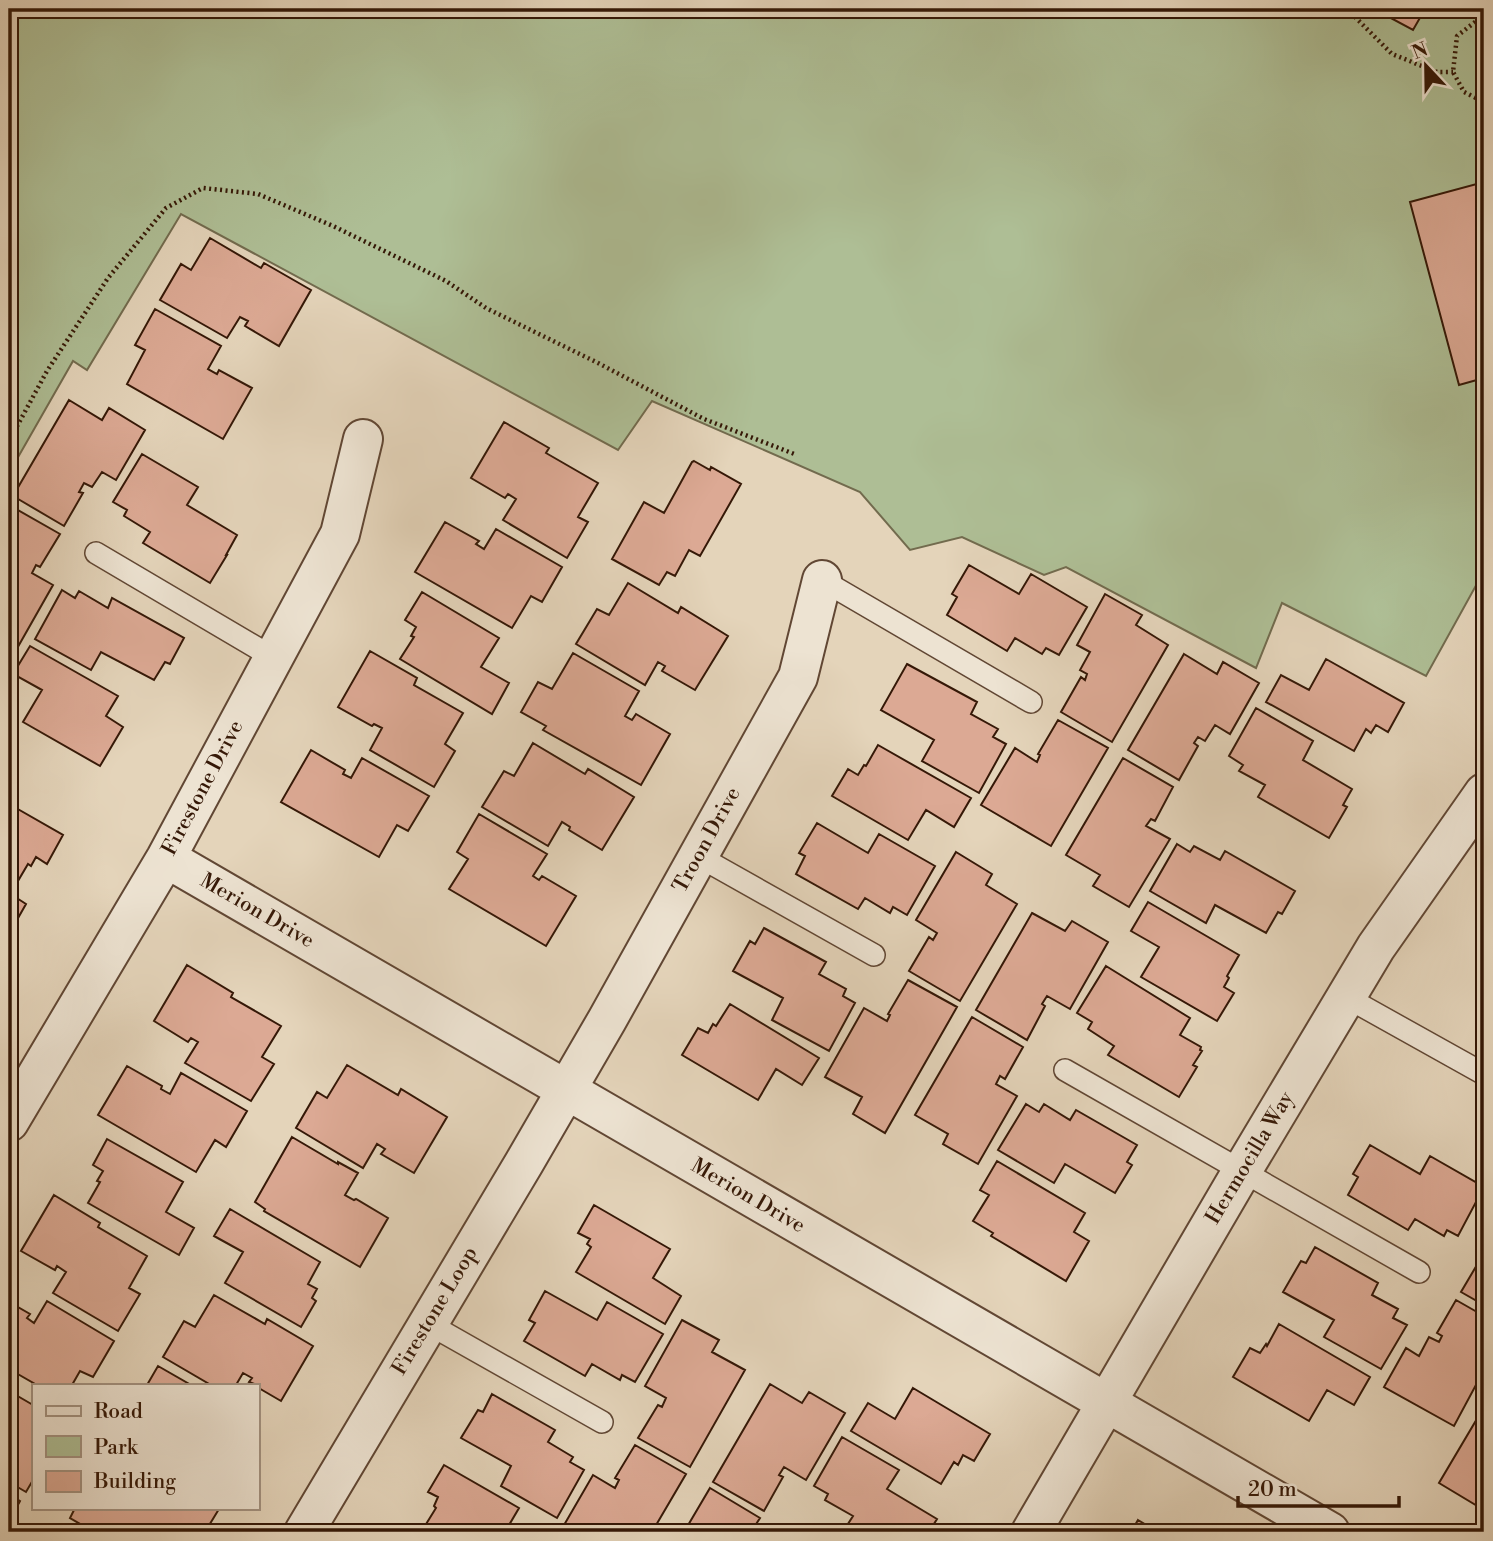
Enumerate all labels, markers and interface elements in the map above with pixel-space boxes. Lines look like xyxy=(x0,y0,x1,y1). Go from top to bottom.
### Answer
north arrow xyxy=(1392,32,1462,102)
text: N xyxy=(1409,37,1431,65)
street label: Firestone Drive xyxy=(156,716,250,860)
street label: Troon Drive xyxy=(667,783,747,897)
street label: Merion Drive xyxy=(195,868,319,954)
street label: Hermocilla Way xyxy=(1200,1086,1300,1229)
street label: Merion Drive xyxy=(686,1153,810,1239)
street label: Firestone Loop xyxy=(386,1242,484,1380)
legend xyxy=(32,1384,259,1510)
text: Road xyxy=(94,1399,143,1425)
text: Park xyxy=(94,1435,139,1461)
scale bar xyxy=(1238,1464,1398,1508)
text: Building xyxy=(93,1469,176,1495)
text: 20 m xyxy=(1248,1477,1297,1503)

